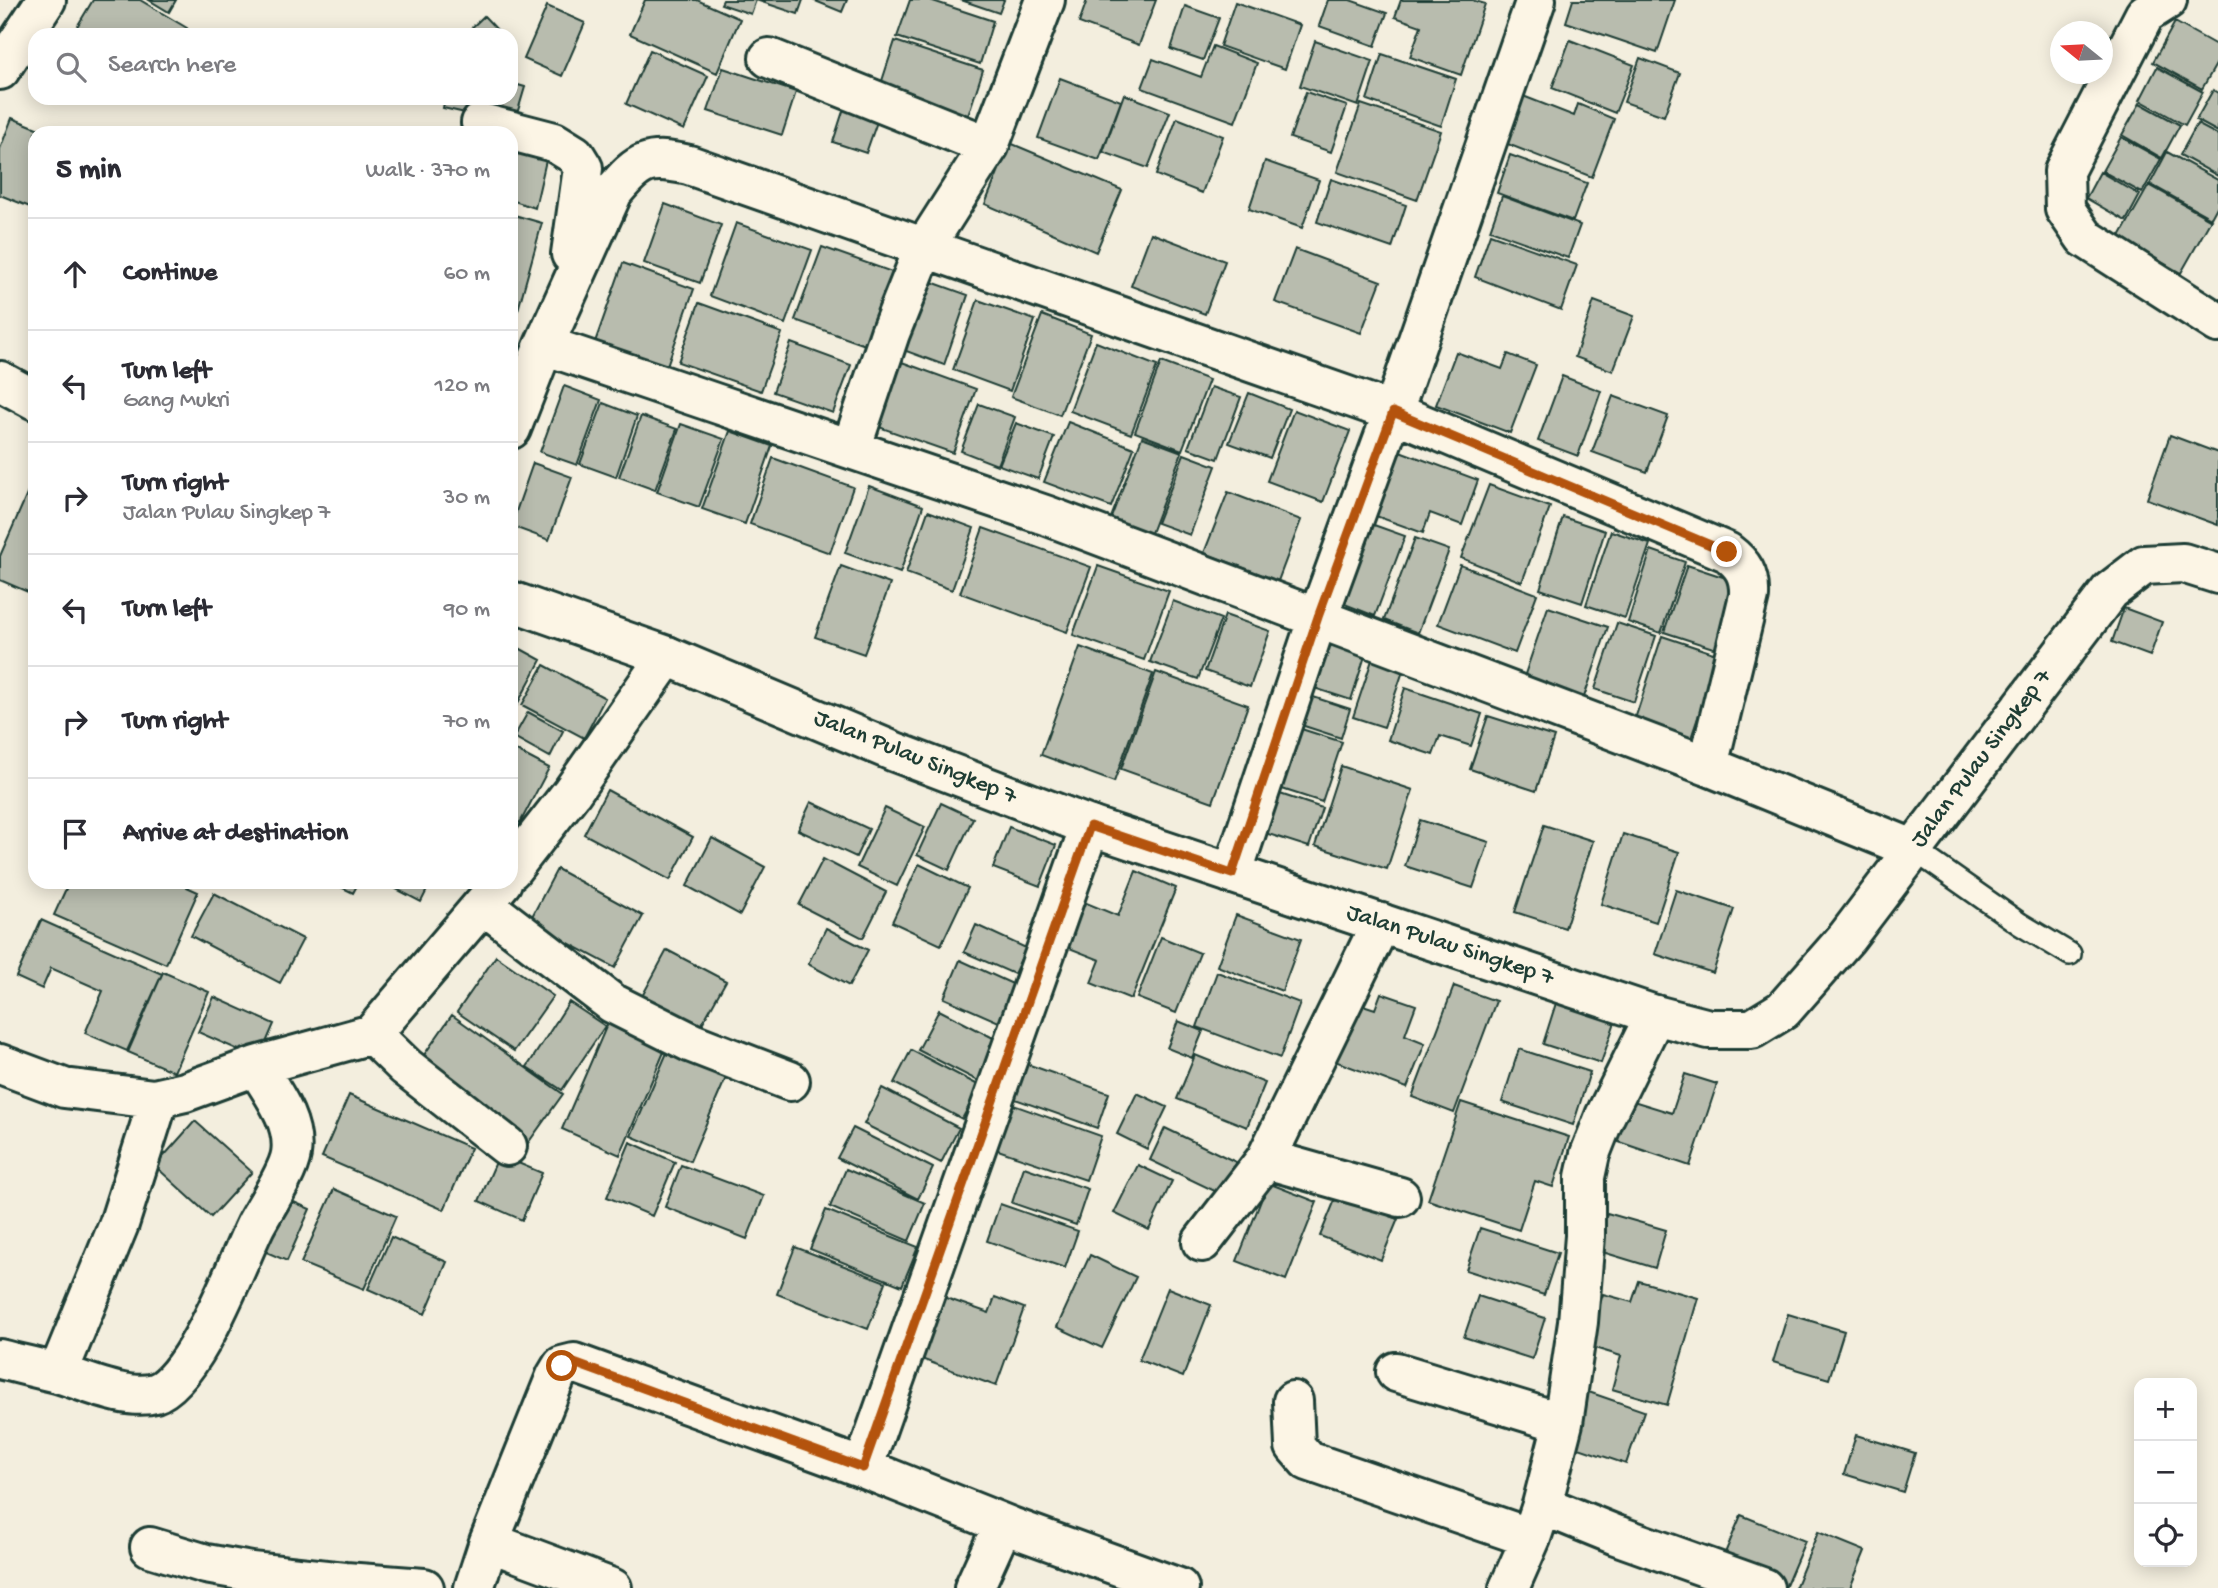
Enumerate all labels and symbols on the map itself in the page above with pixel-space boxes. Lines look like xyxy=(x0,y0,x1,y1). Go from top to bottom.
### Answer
north arrow xyxy=(2050,21,2113,84)
route end xyxy=(1711,536,1742,567)
street label: Jalan Pulau Singkep 7 xyxy=(1905,664,2059,854)
street label: Jalan Pulau Singkep 7 xyxy=(809,704,1021,812)
street label: Jalan Pulau Singkep 7 xyxy=(1343,899,1558,993)
route start xyxy=(546,1350,577,1381)

